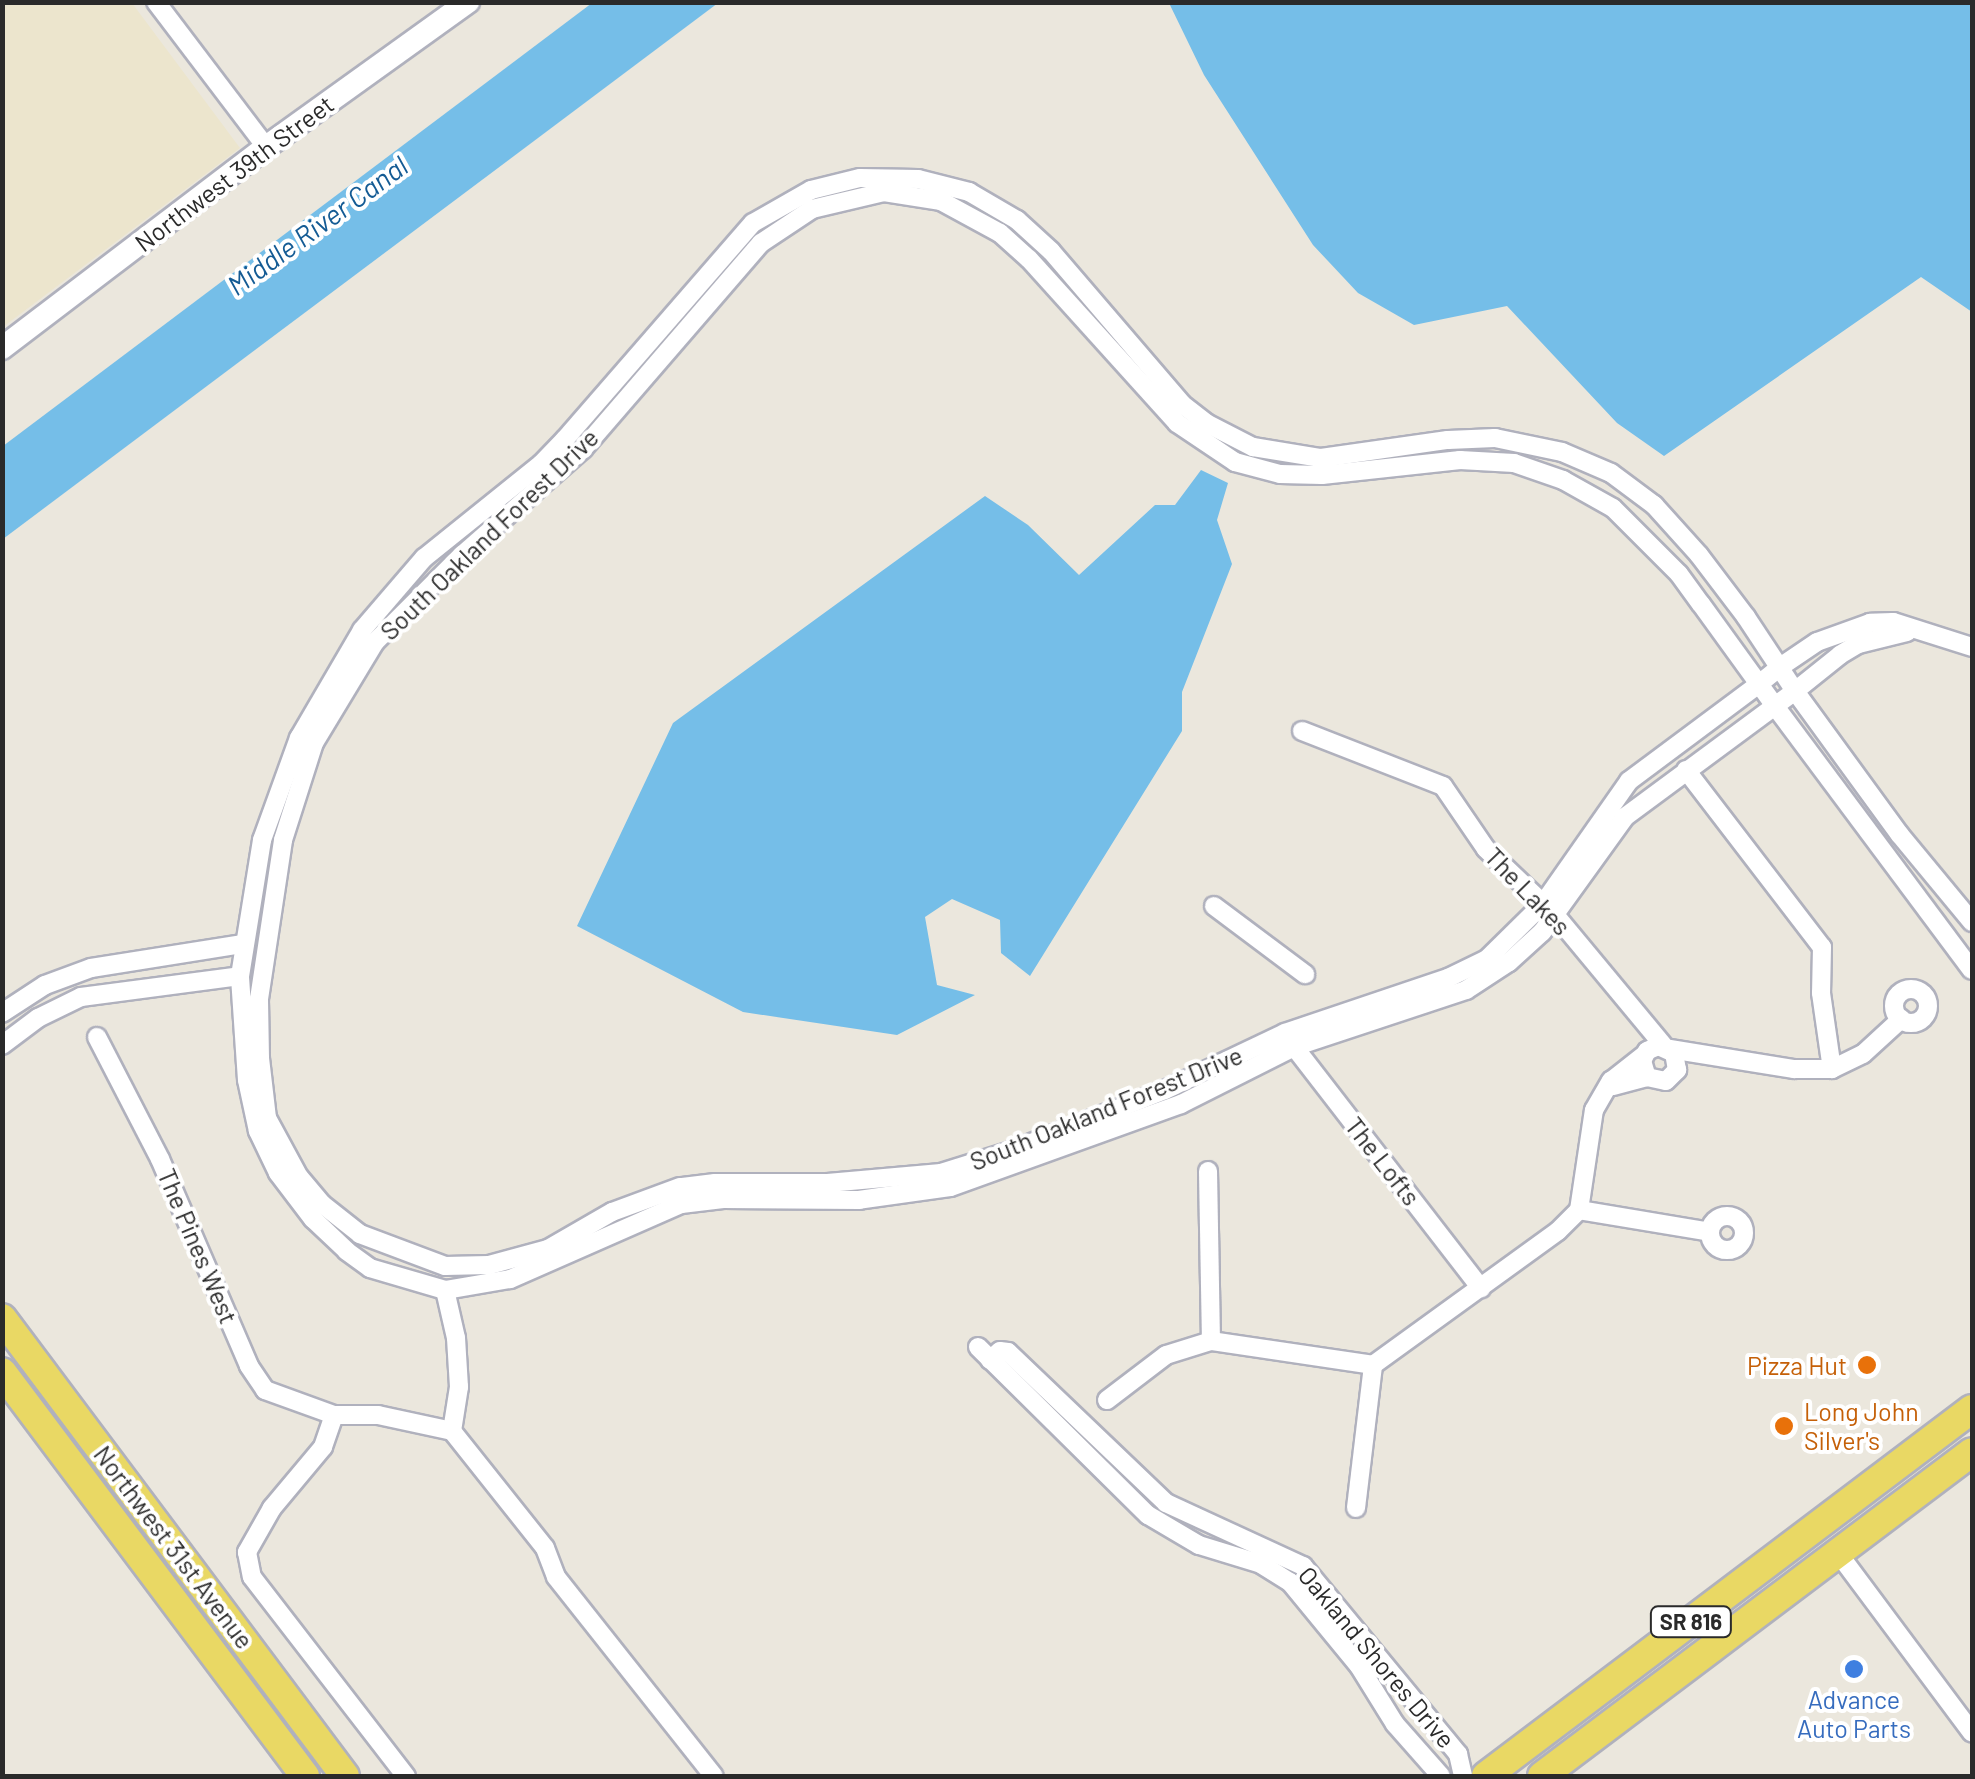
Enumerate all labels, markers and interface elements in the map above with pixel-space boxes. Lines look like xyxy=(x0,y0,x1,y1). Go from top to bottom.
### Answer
street label: Northwest 39th Street xyxy=(129,89,339,257)
water label: Middle River Canal xyxy=(220,148,414,302)
street label: South Oakland Forest Drive xyxy=(374,422,604,646)
street label: The Lakes xyxy=(1479,841,1577,941)
street label: South Oakland Forest Drive xyxy=(965,1040,1247,1176)
street label: The Lofts xyxy=(1339,1111,1427,1211)
street label: The Pines West xyxy=(152,1164,244,1328)
place label: Pizza Hut xyxy=(1747,1350,1847,1380)
marker: Pizza Hut xyxy=(1856,1354,1878,1376)
place label: Long John Silver's xyxy=(1804,1397,1919,1456)
marker: Long John Silver's xyxy=(1773,1415,1795,1437)
street label: Northwest 31st Avenue xyxy=(88,1440,260,1654)
street label: Oakland Shores Drive xyxy=(1292,1560,1462,1754)
road number: SR 816 xyxy=(1648,1605,1734,1639)
marker: Advance Auto Parts xyxy=(1843,1658,1865,1680)
place label: Advance Auto Parts xyxy=(1797,1685,1911,1744)

